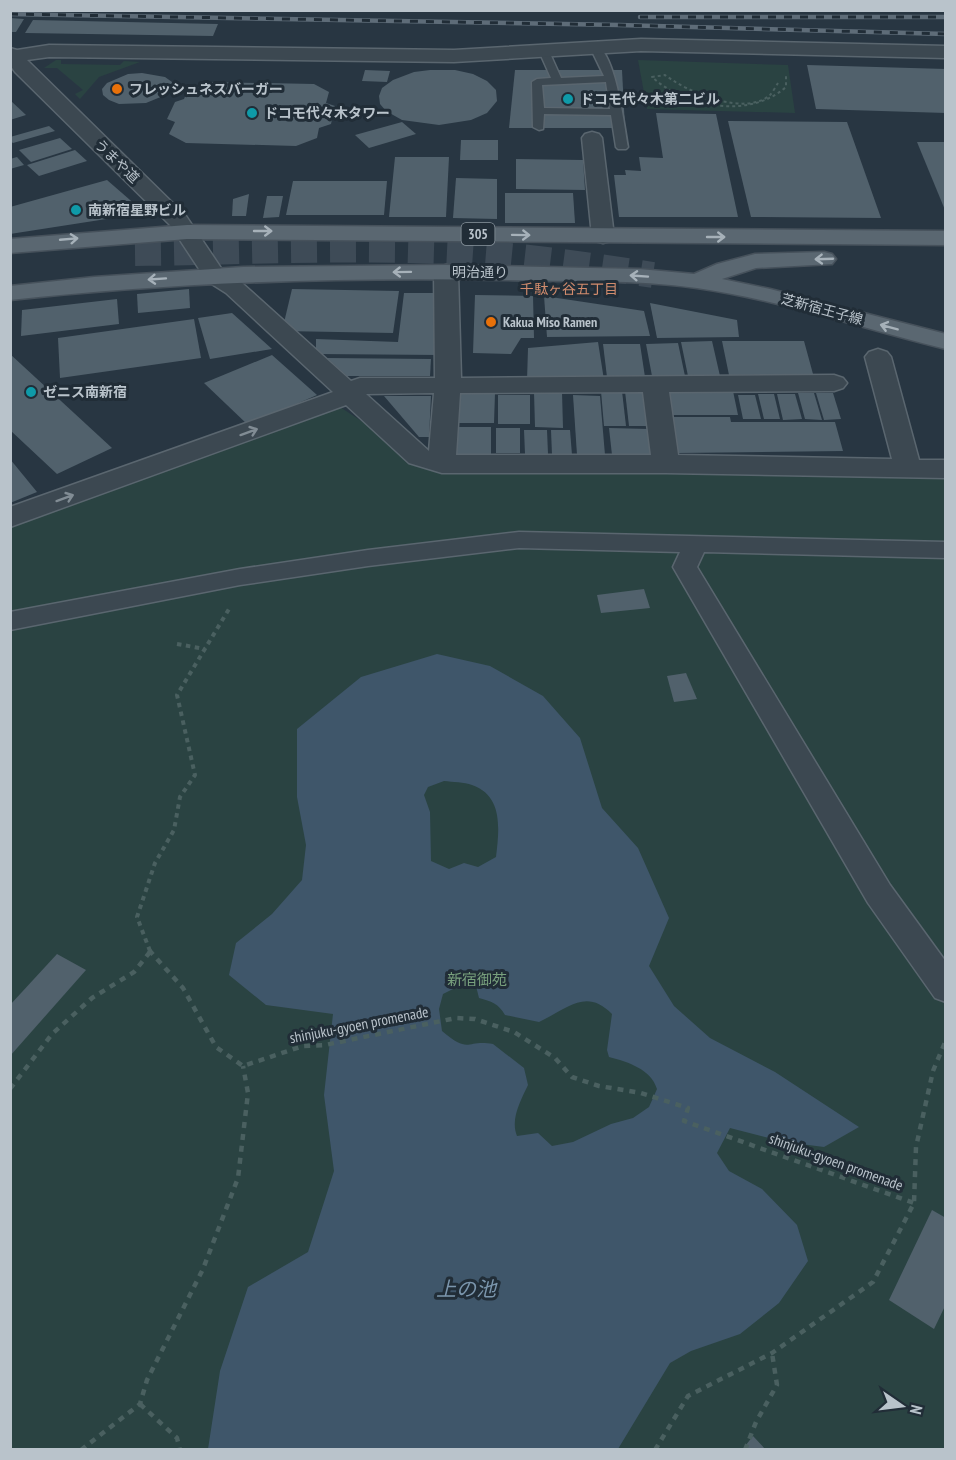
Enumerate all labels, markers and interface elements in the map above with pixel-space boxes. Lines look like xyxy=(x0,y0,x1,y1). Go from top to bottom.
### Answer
place label: フレッシュネスバーガー xyxy=(129,80,283,98)
marker: フレッシュネスバーガー xyxy=(110,82,124,96)
place label: ドコモ代々木第二ビル xyxy=(580,90,720,108)
marker: ドコモ代々木第二ビル xyxy=(561,92,575,106)
place label: ドコモ代々木タワー xyxy=(264,104,390,122)
marker: ドコモ代々木タワー xyxy=(245,106,259,120)
street label: うまや道 xyxy=(91,135,143,187)
place label: 南新宿星野ビル xyxy=(88,201,186,219)
marker: 南新宿星野ビル xyxy=(69,203,83,217)
road number: 305 xyxy=(462,223,494,245)
one-way arrow xyxy=(253,225,273,237)
one-way arrow xyxy=(511,229,531,240)
one-way arrow xyxy=(706,231,726,242)
one-way arrow xyxy=(58,234,78,245)
one-way arrow xyxy=(815,253,835,264)
street label: 明治通り xyxy=(452,263,508,281)
one-way arrow xyxy=(392,267,412,278)
one-way arrow xyxy=(629,270,649,281)
one-way arrow xyxy=(148,274,167,285)
district label: 千駄ヶ谷五丁目 xyxy=(520,280,618,298)
street label: 芝新宿王子線 xyxy=(779,289,865,329)
place label: Kakua Miso Ramen xyxy=(503,313,597,331)
marker: Kakua Miso Ramen xyxy=(484,315,498,329)
one-way arrow xyxy=(880,321,899,332)
place label: ゼニス南新宿 xyxy=(43,383,127,401)
marker: ゼニス南新宿 xyxy=(24,385,38,399)
one-way arrow xyxy=(239,425,258,436)
one-way arrow xyxy=(56,492,74,503)
park label: 新宿御苑 xyxy=(447,970,507,989)
street label: shinjuku-gyoen promenade xyxy=(288,1002,430,1047)
street label: shinjuku-gyoen promenade xyxy=(767,1129,906,1195)
water label: 上の池 xyxy=(436,1276,498,1302)
north arrow xyxy=(872,1376,932,1436)
text: N xyxy=(906,1403,927,1416)

